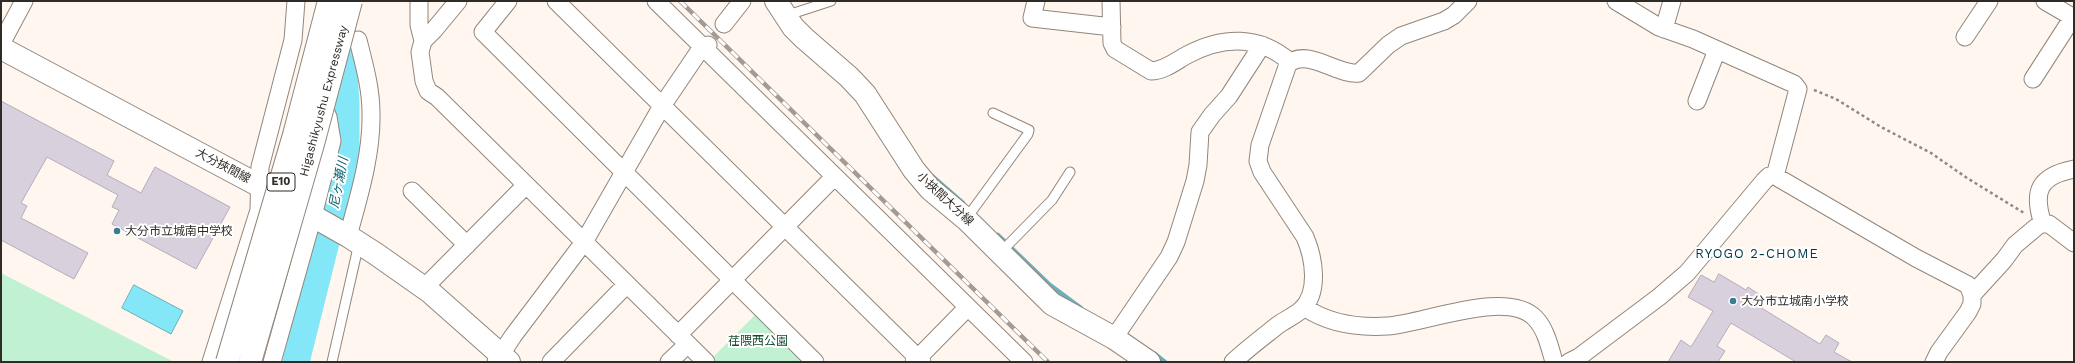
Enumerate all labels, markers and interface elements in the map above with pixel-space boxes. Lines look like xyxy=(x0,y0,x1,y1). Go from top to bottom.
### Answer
street label: Higashikyushu Expressway xyxy=(297,24,351,178)
street label: 大分挾間線 xyxy=(193,146,253,186)
water label: 尼ヶ瀬川 xyxy=(326,156,352,210)
street label: 小挾間大分線 xyxy=(914,169,976,229)
road number: E10 xyxy=(267,173,295,191)
place label: 大分市立城南中学校 xyxy=(125,224,233,238)
marker: 大分市立城南中学校 xyxy=(112,226,122,236)
district label: RYOGO 2-CHOME xyxy=(1695,246,1819,262)
place label: 大分市立城南小学校 xyxy=(1741,294,1849,308)
marker: 大分市立城南小学校 xyxy=(1728,296,1738,306)
park label: 荏隈西公園 xyxy=(728,334,788,348)

